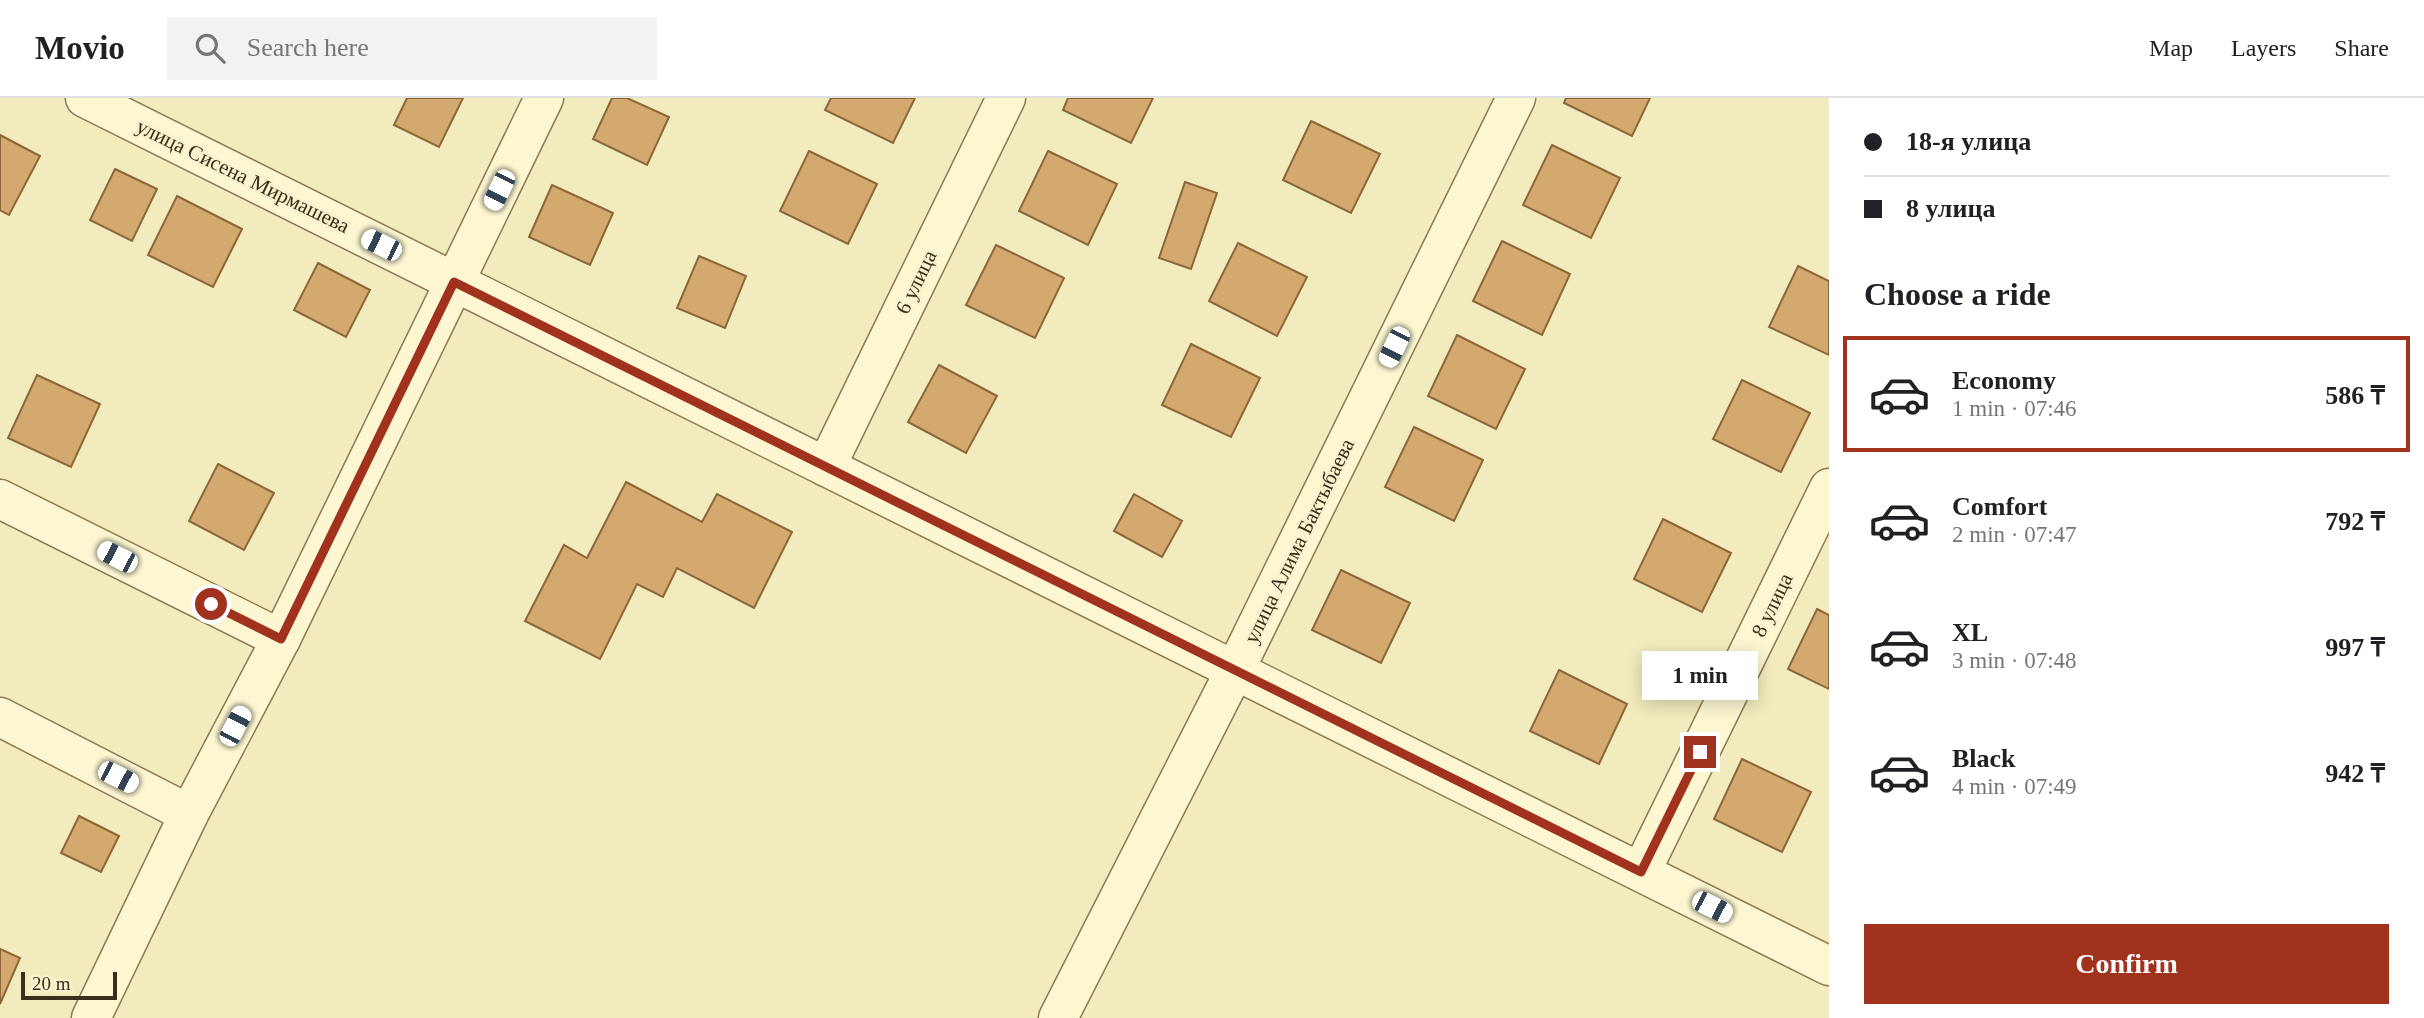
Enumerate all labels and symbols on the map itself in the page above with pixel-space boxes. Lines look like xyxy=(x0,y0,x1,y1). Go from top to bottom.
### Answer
street label: улица Сисена Мирмашева xyxy=(133,114,354,238)
car xyxy=(481,167,518,213)
car xyxy=(358,226,405,264)
street label: 6 улица xyxy=(890,246,942,318)
car xyxy=(1376,324,1413,370)
street label: улица Алима Бактыбаева xyxy=(1239,434,1359,647)
car xyxy=(94,538,141,576)
street label: 8 улица xyxy=(1746,569,1798,641)
route start xyxy=(195,588,227,620)
callout: 1 min xyxy=(1642,650,1758,700)
car xyxy=(216,703,255,749)
route end xyxy=(1684,736,1716,768)
car xyxy=(95,758,142,796)
car xyxy=(1689,888,1736,926)
scale bar xyxy=(21,969,117,1001)

